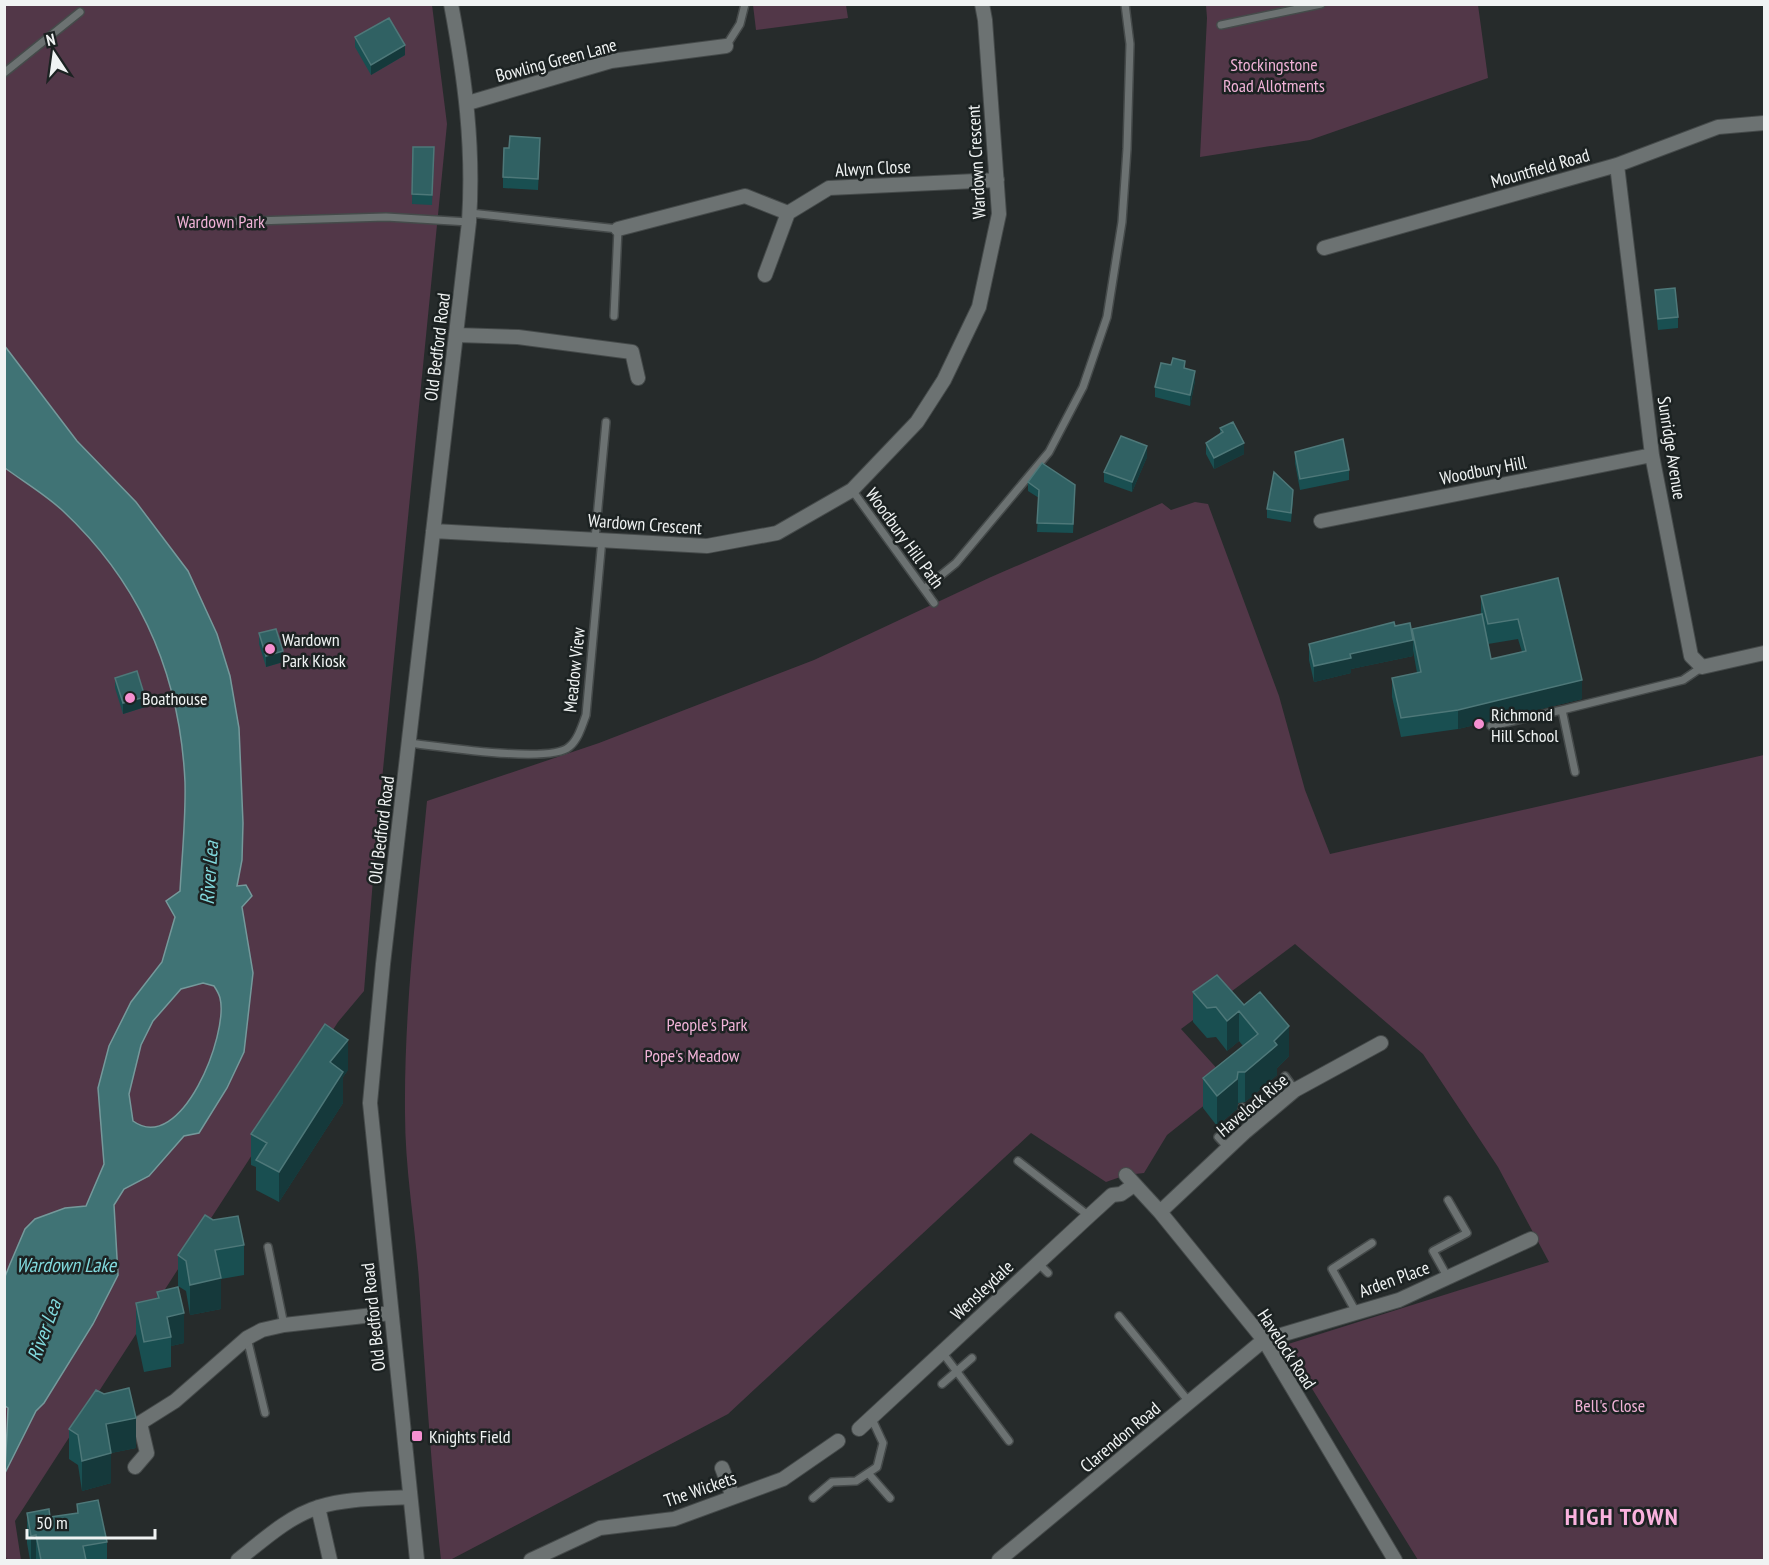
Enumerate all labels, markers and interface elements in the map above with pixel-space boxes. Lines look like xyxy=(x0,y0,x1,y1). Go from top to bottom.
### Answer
north arrow xyxy=(24,24,84,84)
text: N xyxy=(44,29,57,50)
street label: Bowling Green Lane xyxy=(493,33,619,87)
park label: Stockingstone Road Allotments xyxy=(1223,53,1325,97)
street label: Wardown Crescent xyxy=(962,104,990,220)
street label: Mountfield Road xyxy=(1488,143,1592,193)
street label: Alwyn Close xyxy=(835,155,911,181)
park label: Wardown Park xyxy=(177,210,265,233)
street label: Old Bedford Road xyxy=(419,292,455,402)
street label: Sunridge Avenue xyxy=(1652,395,1692,501)
street label: Woodbury Hill xyxy=(1438,450,1529,490)
street label: Woodbury Hill Path xyxy=(861,483,949,593)
street label: Wardown Crescent xyxy=(587,509,703,539)
street label: Meadow View xyxy=(558,626,590,714)
place label: Wardown Park Kiosk xyxy=(282,628,346,672)
marker: Wardown Park Kiosk xyxy=(263,642,277,656)
place label: Boathouse xyxy=(142,687,207,710)
marker: Boathouse xyxy=(123,691,137,705)
place label: Richmond Hill School xyxy=(1491,703,1559,747)
marker: Richmond Hill School xyxy=(1472,717,1486,731)
street label: Old Bedford Road xyxy=(363,775,399,885)
water label: River Lea xyxy=(194,840,224,906)
park label: People's Park xyxy=(667,1013,747,1036)
park label: Pope's Meadow xyxy=(645,1044,740,1067)
street label: Havelock Rise xyxy=(1212,1069,1292,1141)
water label: Wardown Lake xyxy=(16,1252,118,1278)
street label: Wensleydale xyxy=(946,1255,1018,1325)
street label: Arden Place xyxy=(1356,1256,1432,1302)
street label: Old Bedford Road xyxy=(356,1262,390,1372)
water label: River Lea xyxy=(21,1295,67,1364)
street label: Havelock Road xyxy=(1253,1305,1321,1393)
park label: Bell's Close xyxy=(1575,1394,1645,1417)
street label: Clarendon Road xyxy=(1075,1397,1165,1477)
place label: Knights Field xyxy=(429,1425,511,1448)
marker: Knights Field xyxy=(410,1429,424,1443)
street label: The Wickets xyxy=(661,1466,739,1512)
district label: HIGH TOWN xyxy=(1565,1501,1679,1532)
scale bar xyxy=(27,1502,154,1540)
text: 50 m xyxy=(36,1511,68,1534)

